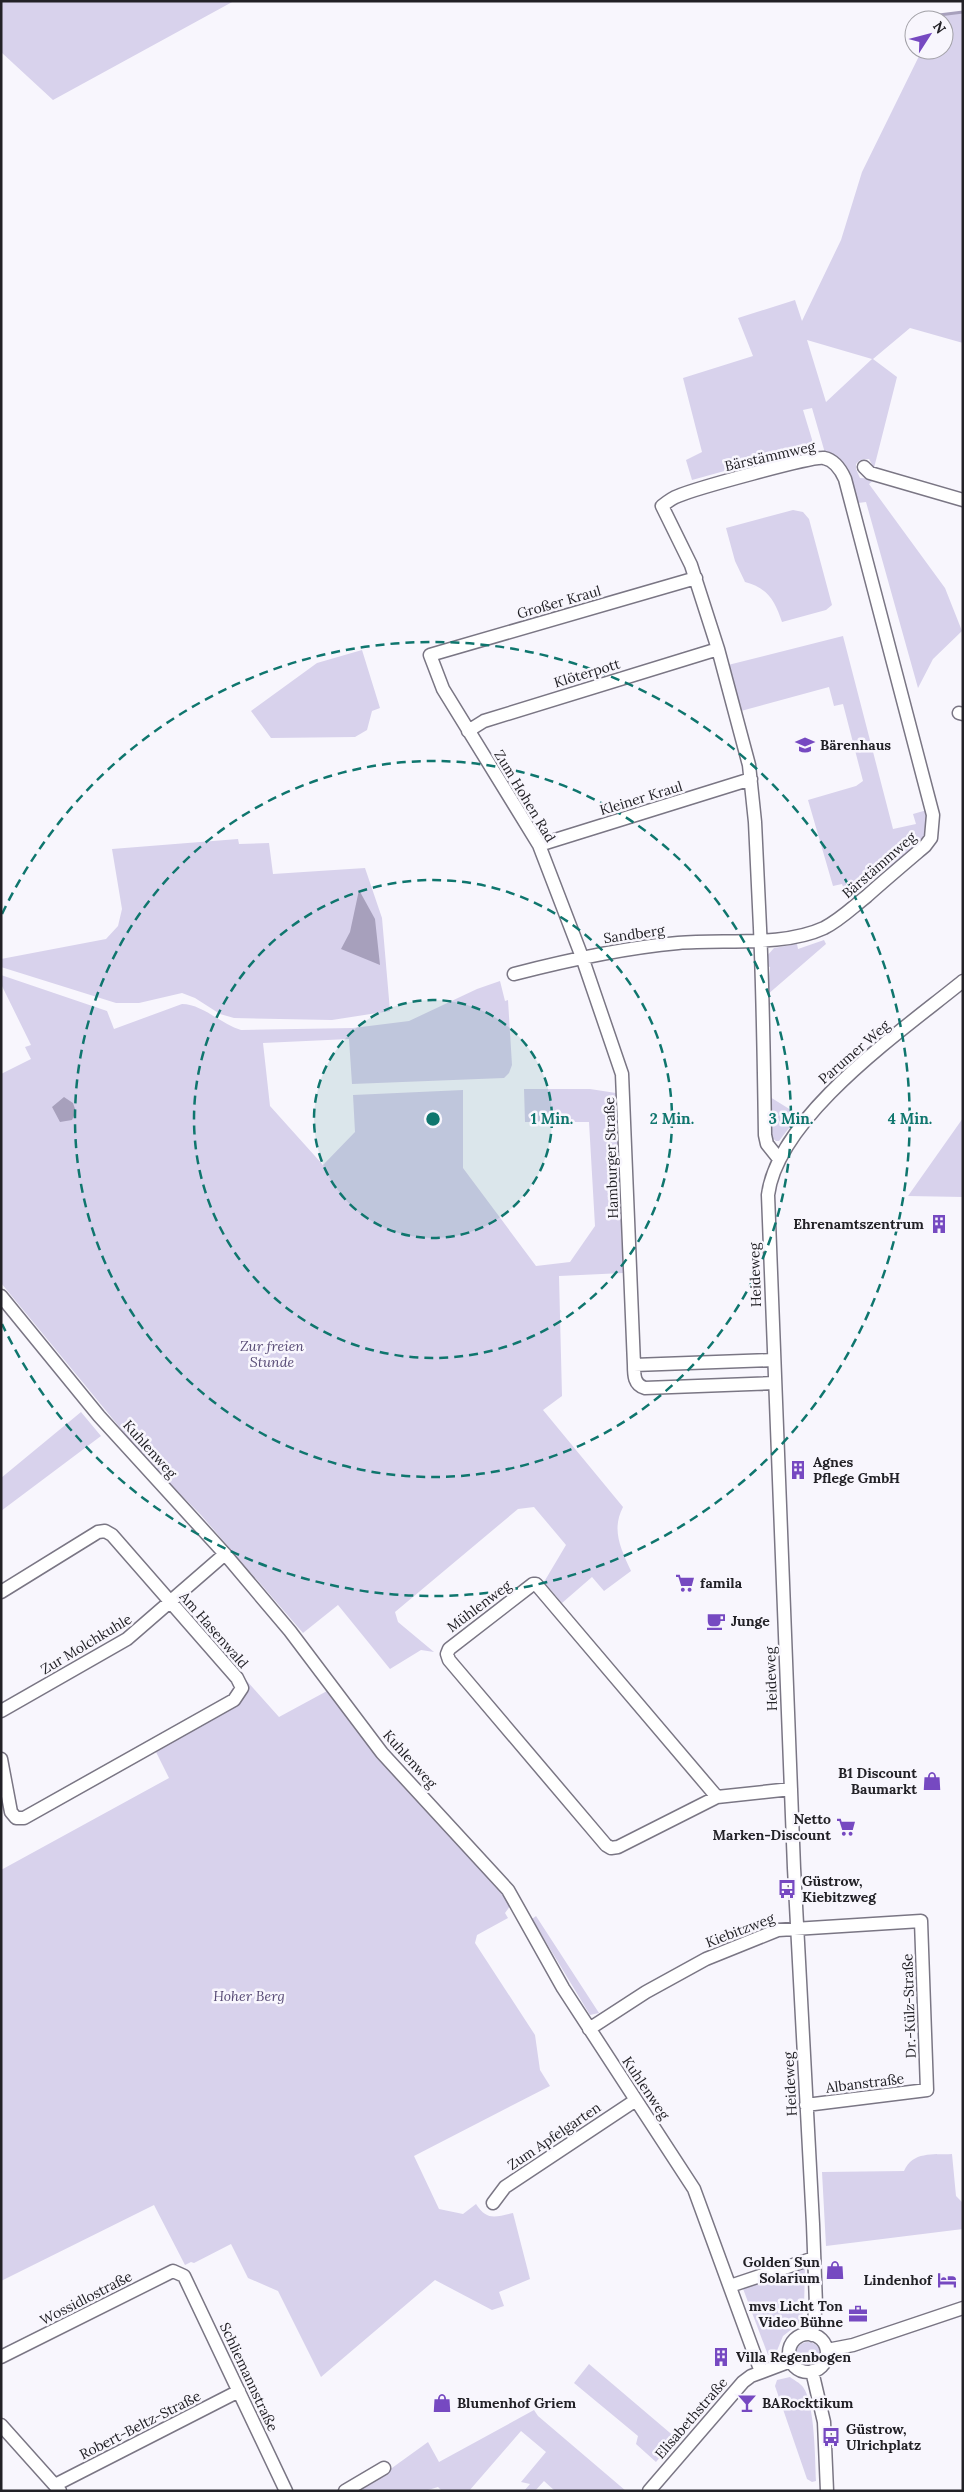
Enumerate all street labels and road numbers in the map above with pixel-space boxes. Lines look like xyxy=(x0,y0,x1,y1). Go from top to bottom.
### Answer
street label: Bärstämmweg xyxy=(723,437,817,475)
street label: Großer Kraul xyxy=(515,581,603,623)
street label: Klöterpott xyxy=(552,654,623,692)
street label: Zum Hohen Rad xyxy=(490,747,560,845)
street label: Kleiner Kraul xyxy=(597,777,685,819)
street label: Bärstämmweg xyxy=(838,828,920,902)
street label: Sandberg xyxy=(602,921,666,947)
street label: Parumer Weg xyxy=(815,1016,894,1088)
street label: Hamburger Straße xyxy=(600,1096,622,1219)
street label: Heideweg xyxy=(745,1242,765,1308)
street label: Kuhlenweg xyxy=(119,1416,181,1482)
street label: Mühlenweg xyxy=(443,1576,515,1636)
street label: Am Hasenwald xyxy=(175,1587,252,1672)
street label: Zur Molchkuhle xyxy=(37,1610,135,1678)
street label: Heideweg xyxy=(761,1646,781,1712)
street label: Kuhlenweg xyxy=(379,1726,441,1792)
street label: Kiebitzweg xyxy=(703,1909,777,1951)
street label: Dr.-Külz-Straße xyxy=(898,1953,920,2059)
street label: Heideweg xyxy=(779,2051,801,2117)
street label: Kuhlenweg xyxy=(618,2053,674,2123)
street label: Albanstraße xyxy=(824,2069,906,2097)
street label: Zum Apfelgarten xyxy=(504,2098,605,2174)
street label: Wossidlostraße xyxy=(37,2267,135,2329)
street label: Schliemannstraße xyxy=(216,2320,282,2435)
street label: Elisabethstraße xyxy=(651,2373,731,2462)
street label: Robert-Beltz-Straße xyxy=(76,2386,204,2463)

